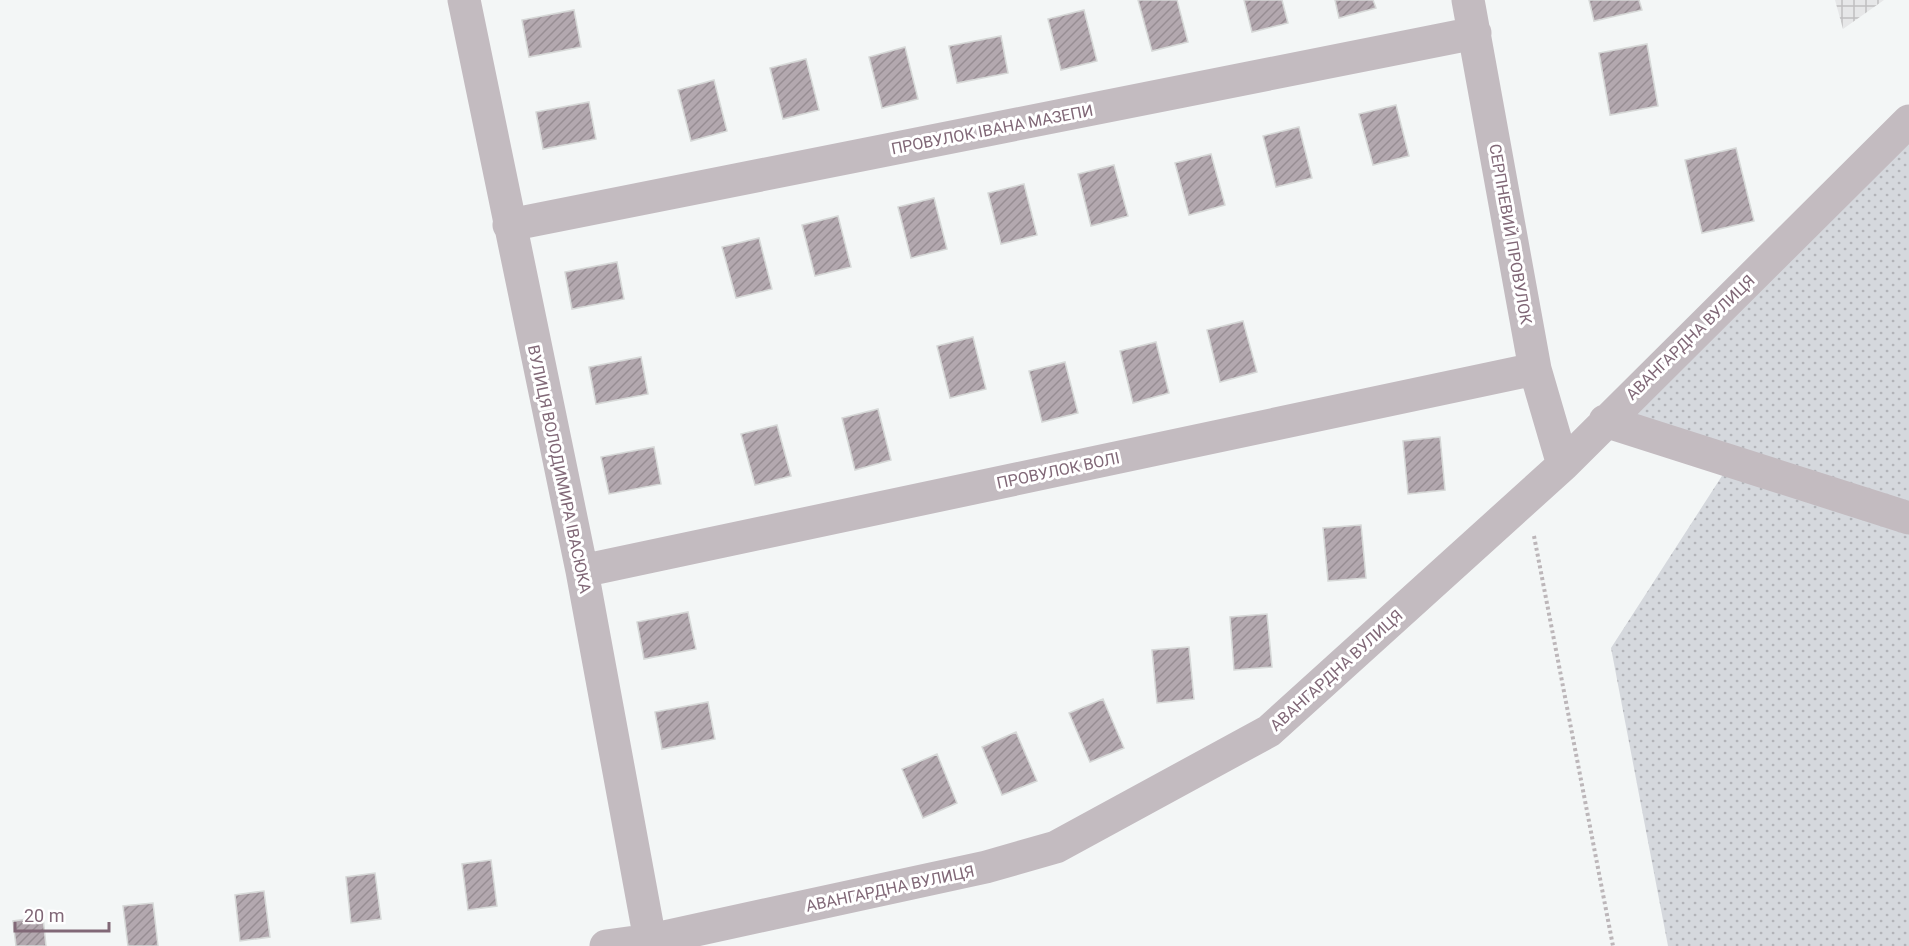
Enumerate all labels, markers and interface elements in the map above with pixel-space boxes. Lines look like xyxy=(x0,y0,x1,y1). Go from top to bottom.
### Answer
street label: ПРОВУЛОК ІВАНА МАЗЕПИ xyxy=(890,101,1095,158)
street label: СЕРПНЕВИЙ ПРОВУЛОК xyxy=(1485,142,1536,327)
street label: АВАНГАРДНА ВУЛИЦЯ xyxy=(1622,271,1759,404)
street label: ВУЛИЦЯ ВОЛОДИМИРА ІВАСЮКА xyxy=(524,343,595,596)
street label: ПРОВУЛОК ВОЛІ xyxy=(995,448,1121,493)
street label: АВАНГАРДНА ВУЛИЦЯ xyxy=(1266,606,1406,735)
street label: АВАНГАРДНА ВУЛИЦЯ xyxy=(804,861,976,916)
scale bar xyxy=(15,895,110,933)
text: 20 m xyxy=(24,905,64,926)

